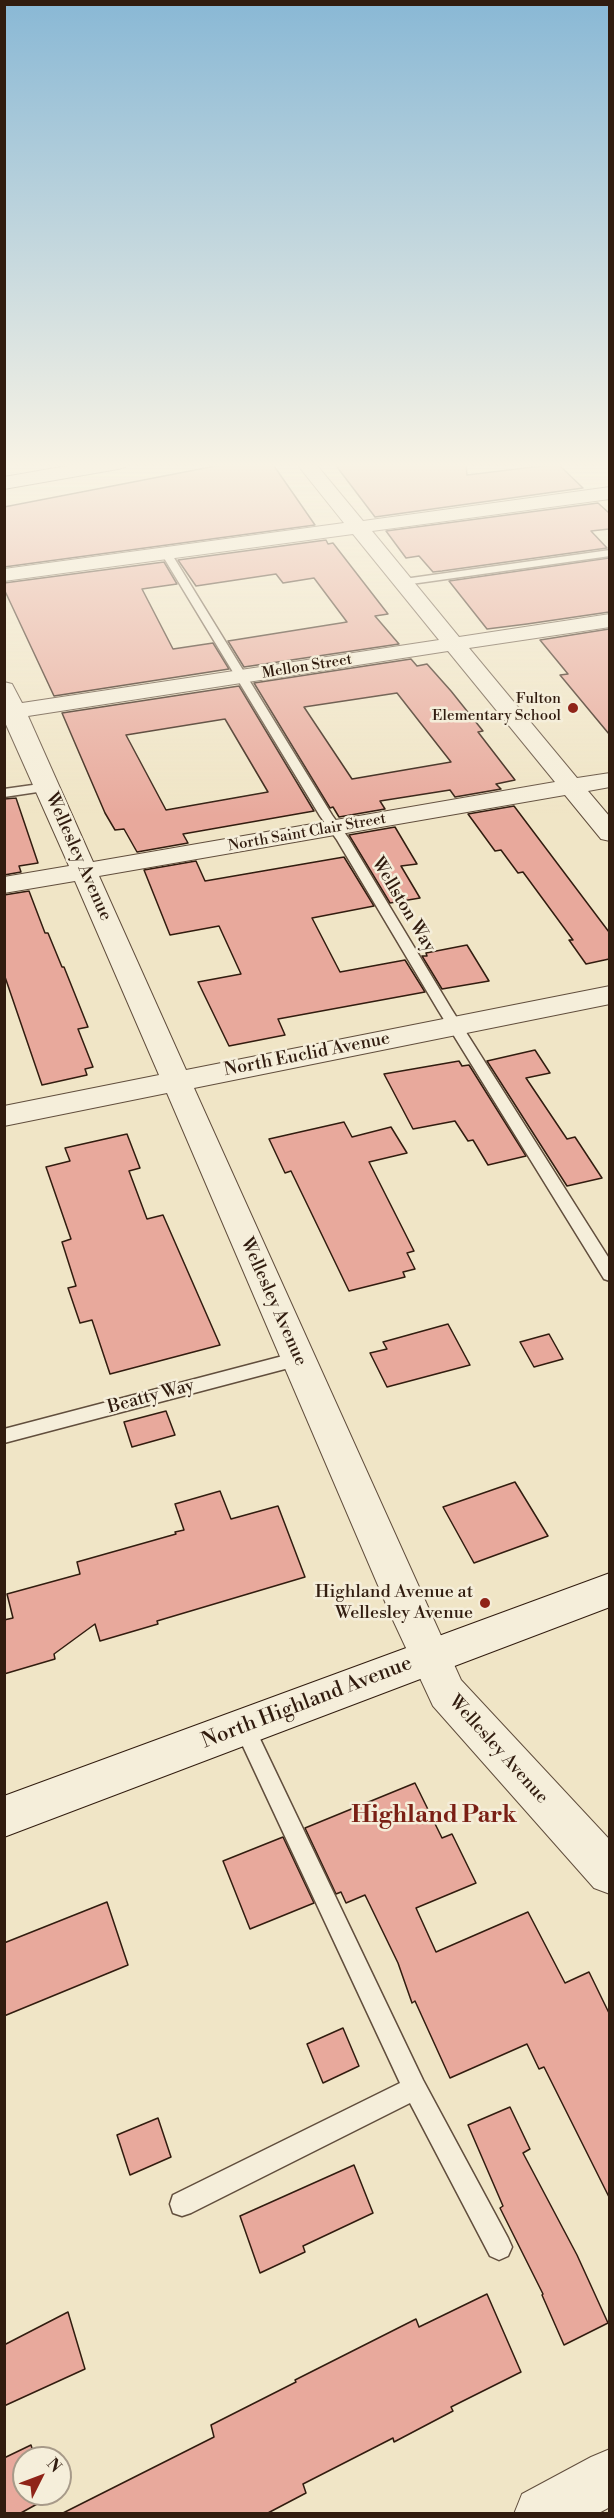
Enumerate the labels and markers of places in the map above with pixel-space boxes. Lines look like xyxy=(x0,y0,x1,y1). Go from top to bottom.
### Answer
place label: Fulton Elementary School xyxy=(432,690,561,725)
marker: Fulton Elementary School xyxy=(566,701,580,715)
place label: Highland Avenue at Wellesley Avenue xyxy=(315,1582,473,1624)
marker: Highland Avenue at Wellesley Avenue xyxy=(478,1596,492,1610)

